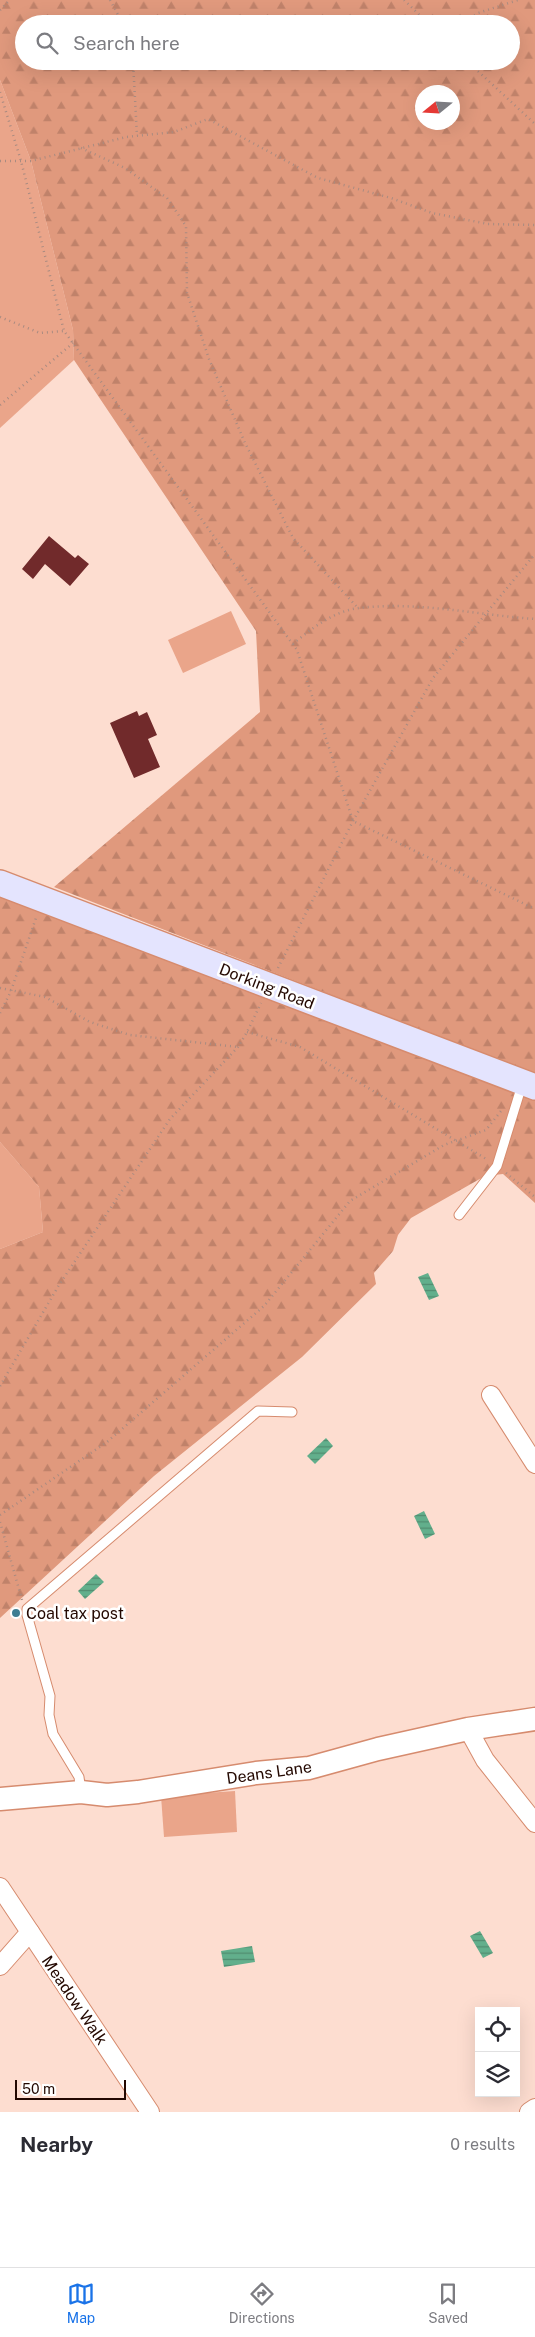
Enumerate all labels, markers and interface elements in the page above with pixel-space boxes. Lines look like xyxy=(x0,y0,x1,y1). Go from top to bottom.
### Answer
search box xyxy=(15,15,520,70)
icon: search xyxy=(33,29,61,57)
text: Search here xyxy=(73,32,180,54)
north arrow xyxy=(415,85,460,130)
street label: Dorking Road xyxy=(217,960,317,1013)
place label: Coal tax post xyxy=(26,1604,124,1623)
marker: Coal tax post xyxy=(10,1607,22,1619)
street label: Deans Lane xyxy=(225,1757,313,1788)
street label: Meadow Walk xyxy=(38,1952,111,2048)
map controls xyxy=(475,2007,520,2097)
button: locate xyxy=(475,2007,520,2052)
button: layers xyxy=(475,2052,520,2097)
scale bar xyxy=(15,2077,126,2100)
text: 50 m xyxy=(22,2081,55,2097)
text: Nearby xyxy=(20,2132,93,2157)
text: 0 results xyxy=(450,2135,515,2154)
tab: Map xyxy=(67,2280,95,2326)
tab: Directions xyxy=(229,2280,295,2326)
tab: Saved xyxy=(428,2280,468,2326)

